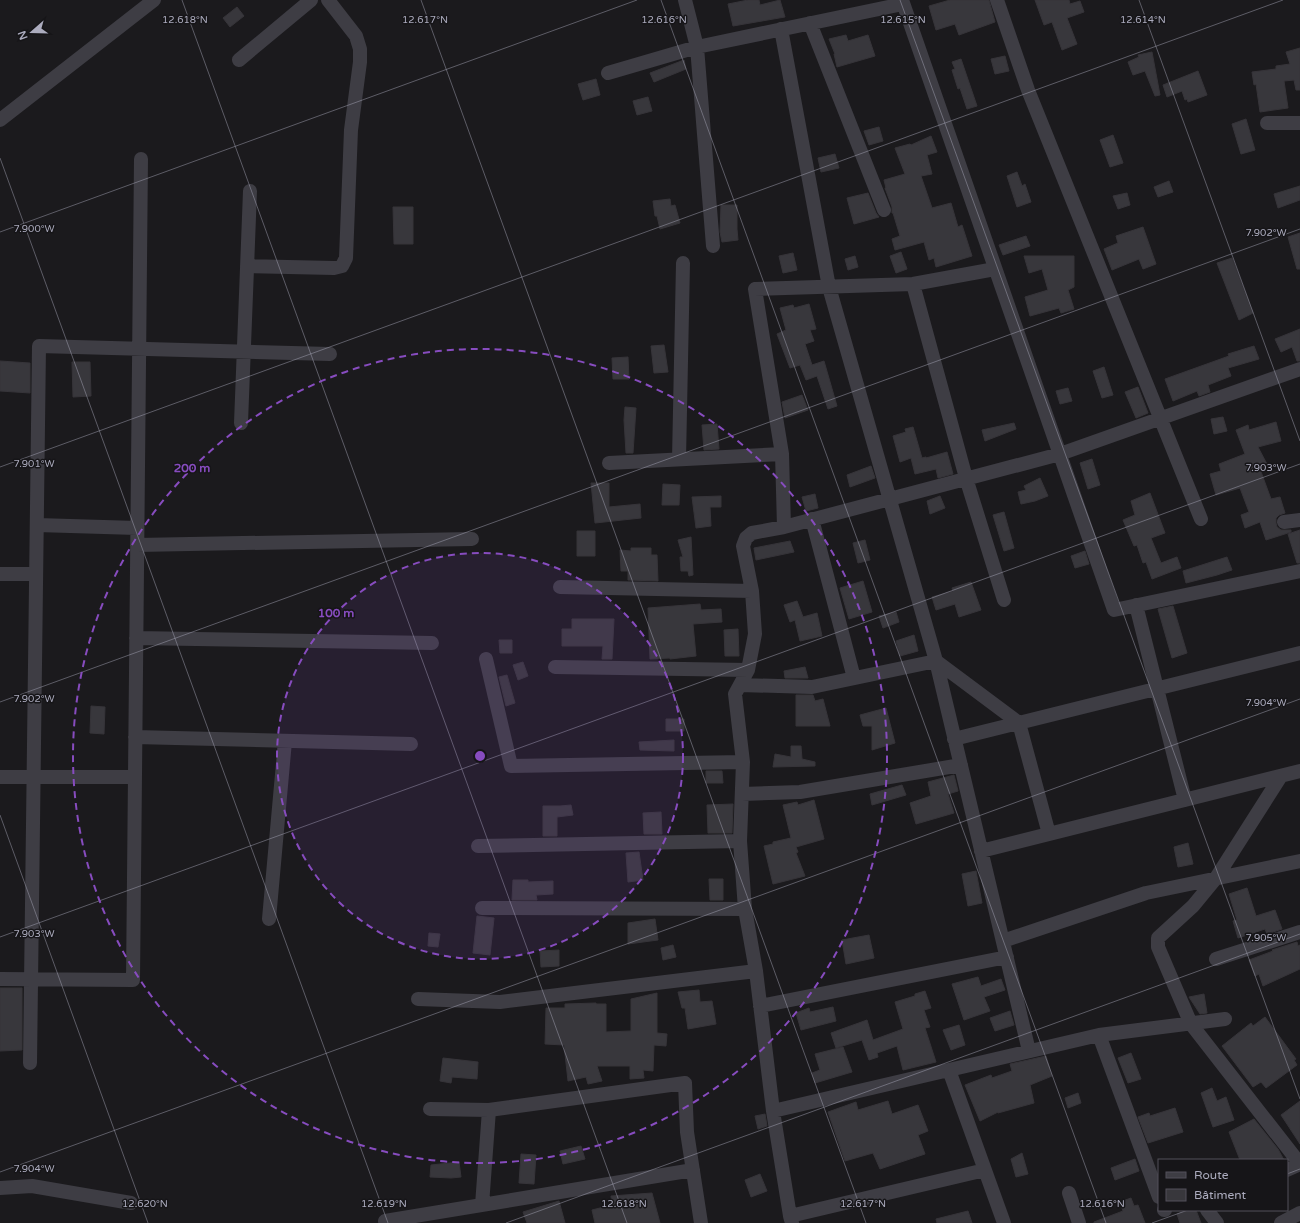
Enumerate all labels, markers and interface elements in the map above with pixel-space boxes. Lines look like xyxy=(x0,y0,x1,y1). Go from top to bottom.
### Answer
north arrow xyxy=(12,12,52,52)
text: 12.618°N xyxy=(162,14,208,26)
text: 12.617°N xyxy=(402,14,448,26)
text: 12.616°N xyxy=(641,14,687,26)
text: 12.615°N xyxy=(880,14,926,26)
text: 12.614°N xyxy=(1120,14,1166,26)
text: N xyxy=(15,29,31,42)
text: 7.900°W xyxy=(13,223,55,235)
text: 7.902°W xyxy=(1245,227,1287,239)
text: 7.901°W xyxy=(13,458,55,470)
text: 200 m xyxy=(174,461,210,475)
text: 7.903°W xyxy=(1245,462,1287,474)
text: 100 m xyxy=(318,606,354,620)
text: 7.902°W xyxy=(13,693,55,705)
text: 7.904°W xyxy=(1245,697,1287,709)
centre of rings xyxy=(473,749,487,763)
text: 7.903°W xyxy=(13,928,55,940)
text: 7.905°W xyxy=(1246,932,1286,944)
legend xyxy=(1158,1159,1288,1211)
text: 7.904°W xyxy=(13,1163,55,1175)
text: Route xyxy=(1194,1168,1229,1182)
text: Bâtiment xyxy=(1194,1188,1246,1202)
text: 12.620°N xyxy=(122,1198,168,1210)
text: 12.619°N xyxy=(361,1198,407,1210)
text: 12.618°N xyxy=(601,1198,647,1210)
text: 12.617°N xyxy=(840,1198,886,1210)
text: 12.616°N xyxy=(1079,1198,1125,1210)

